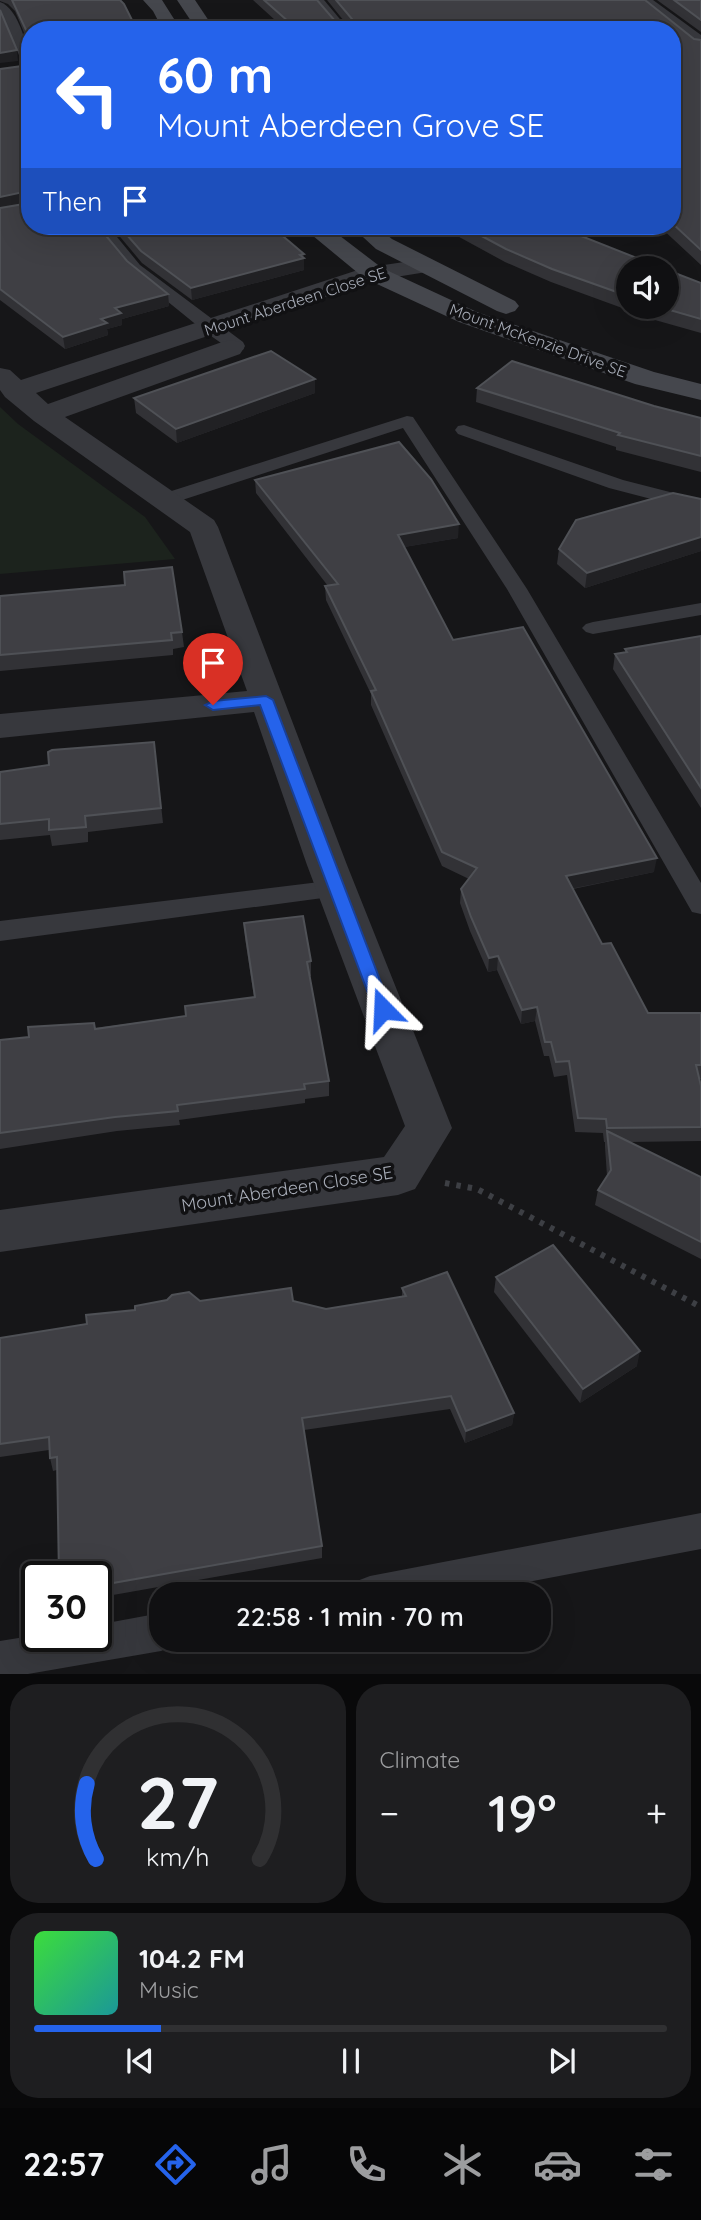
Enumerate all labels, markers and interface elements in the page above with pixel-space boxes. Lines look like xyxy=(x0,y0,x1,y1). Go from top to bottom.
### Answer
text: 60 m xyxy=(157,44,273,105)
icon: left xyxy=(42,49,133,140)
text: Mount Aberdeen Grove SE xyxy=(157,105,544,145)
icon: arrive xyxy=(116,182,154,220)
text: Then xyxy=(42,185,102,218)
map controls xyxy=(616,256,679,319)
button: sound xyxy=(616,256,679,319)
street label: Mount Aberdeen Close SE xyxy=(202,262,388,340)
street label: Mount McKenzie Drive SE xyxy=(447,299,629,381)
pin xyxy=(183,633,243,705)
icon: arrive xyxy=(194,644,232,682)
position arrow xyxy=(346,972,420,1046)
street label: Mount Aberdeen Close SE xyxy=(180,1160,394,1217)
speed limit sign: 30 xyxy=(21,1561,112,1652)
text: 22:58 · 1 min · 70 m xyxy=(236,1600,464,1633)
text: Climate xyxy=(380,1745,460,1774)
text: 27 xyxy=(137,1757,218,1848)
text: 19° xyxy=(488,1780,557,1845)
text: − xyxy=(380,1789,399,1837)
text: + xyxy=(646,1789,667,1837)
text: km/h xyxy=(146,1841,209,1872)
text: 104.2 FM xyxy=(139,1942,245,1975)
text: Music xyxy=(139,1975,199,2004)
icon: previous xyxy=(121,2042,159,2080)
icon: pause xyxy=(332,2042,370,2080)
icon: next xyxy=(543,2042,581,2080)
icon: directions xyxy=(151,2140,200,2189)
icon: music xyxy=(247,2140,296,2189)
icon: phone xyxy=(342,2140,391,2189)
icon: climate xyxy=(438,2140,487,2189)
icon: car xyxy=(533,2140,582,2189)
icon: filters xyxy=(629,2140,678,2189)
text: 22:57 xyxy=(23,2144,104,2184)

